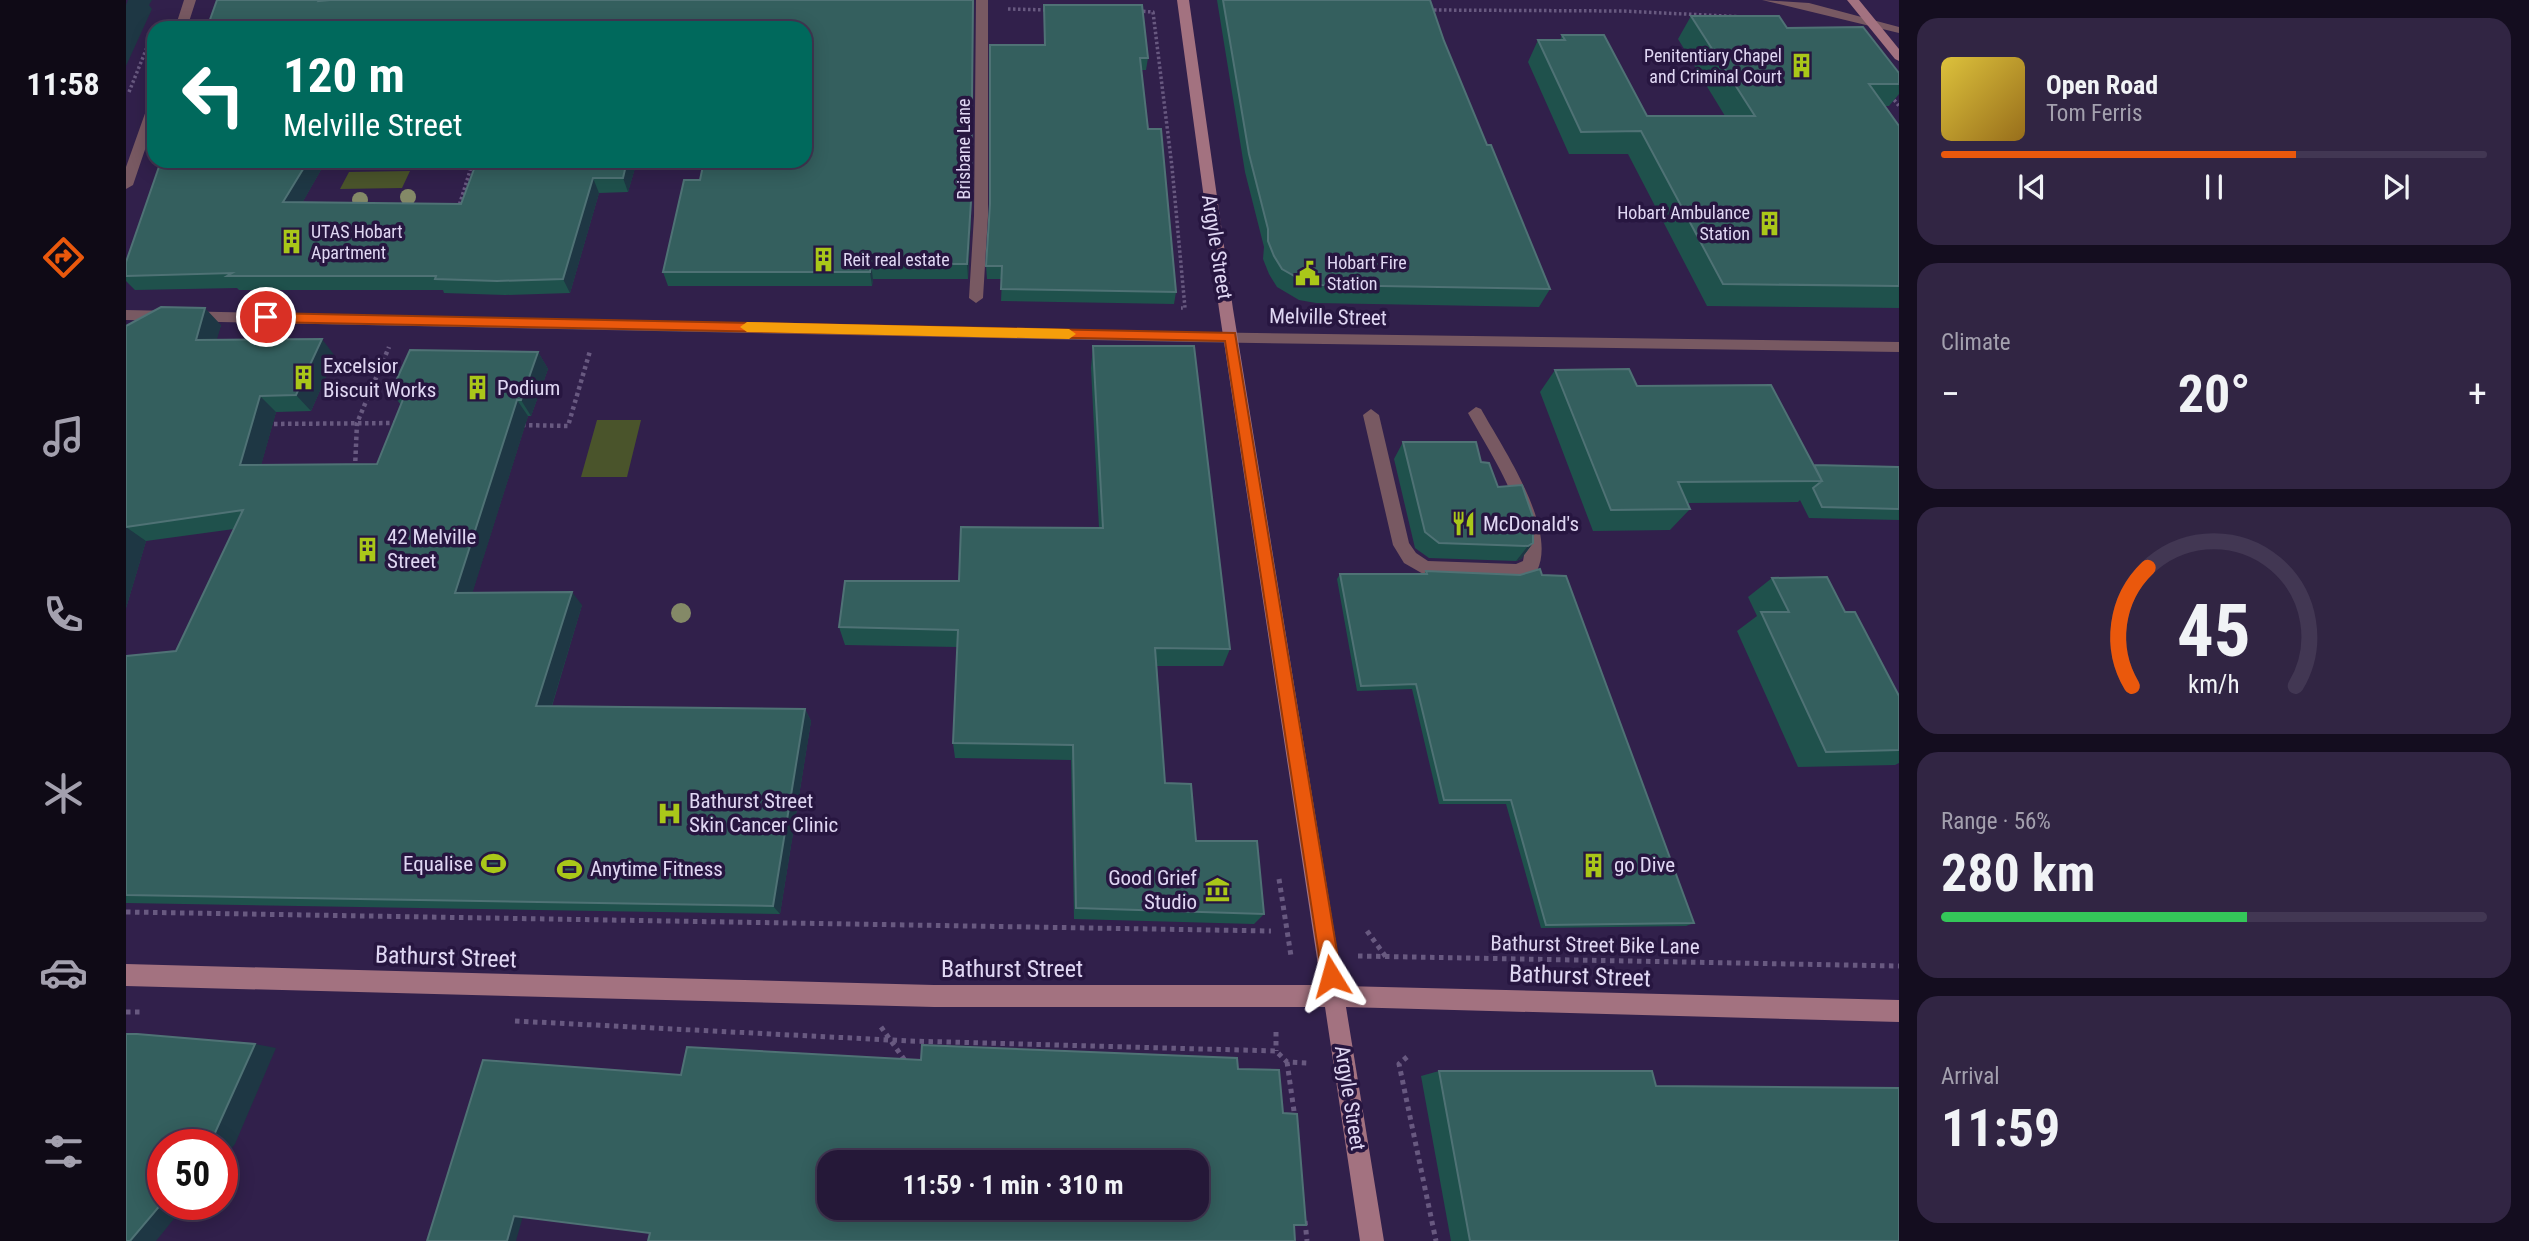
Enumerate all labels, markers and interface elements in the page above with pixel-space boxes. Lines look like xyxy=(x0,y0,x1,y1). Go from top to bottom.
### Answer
place label: Penitentiary Chapel and Criminal Court xyxy=(1644,45,1782,87)
text: 120 m xyxy=(283,47,405,104)
icon: left xyxy=(168,49,259,140)
building icon: Penitentiary Chapel and Criminal Court xyxy=(1788,52,1816,80)
text: 11:58 xyxy=(26,65,100,103)
text: Open Road xyxy=(2046,70,2158,100)
street label: Brisbane Lane xyxy=(953,99,974,199)
text: Tom Ferris xyxy=(2046,100,2142,127)
text: Melville Street xyxy=(283,106,463,144)
icon: previous xyxy=(2013,168,2051,206)
icon: pause xyxy=(2195,168,2233,206)
icon: next xyxy=(2377,168,2415,206)
street label: Argyle Street xyxy=(1197,193,1237,301)
place label: Hobart Ambulance Station xyxy=(1617,202,1750,244)
building icon: Hobart Ambulance Station xyxy=(1756,209,1784,237)
place label: UTAS Hobart Apartment xyxy=(311,221,403,263)
building icon: UTAS Hobart Apartment xyxy=(277,228,305,256)
icon: directions xyxy=(39,233,88,282)
building icon: Reit real estate xyxy=(809,246,837,274)
place label: Reit real estate xyxy=(843,249,950,270)
place label: Hobart Fire Station xyxy=(1327,252,1407,294)
public building icon: Hobart Fire Station xyxy=(1293,259,1321,287)
pin xyxy=(236,287,296,347)
icon: arrive xyxy=(247,298,285,336)
street label: Melville Street xyxy=(1269,304,1387,330)
text: Climate xyxy=(1941,329,2011,356)
place label: Excelsior Biscuit Works xyxy=(323,354,436,402)
building icon: Excelsior Biscuit Works xyxy=(289,364,317,392)
text: 20° xyxy=(2178,364,2250,425)
text: − xyxy=(1941,372,1960,416)
text: + xyxy=(2468,372,2487,416)
building icon: Podium xyxy=(463,374,491,402)
place label: Podium xyxy=(497,376,560,400)
icon: music xyxy=(39,412,88,461)
restaurant icon: McDonald's xyxy=(1449,510,1477,538)
place label: McDonald's xyxy=(1483,512,1579,536)
place label: 42 Melville Street xyxy=(387,525,477,573)
building icon: 42 Melville Street xyxy=(353,535,381,563)
text: 45 xyxy=(2177,589,2251,675)
icon: phone xyxy=(39,590,88,639)
text: km/h xyxy=(2188,670,2240,699)
icon: climate xyxy=(39,769,88,818)
place label: Bathurst Street Skin Cancer Clinic xyxy=(689,789,838,837)
hospital icon: Bathurst Street Skin Cancer Clinic xyxy=(655,799,683,827)
text: Range · 56% xyxy=(1941,808,2051,835)
text: 280 km xyxy=(1941,843,2095,904)
sports icon: Equalise xyxy=(479,850,507,878)
building icon: go Dive xyxy=(1580,851,1608,879)
place label: Equalise xyxy=(403,852,473,876)
place label: go Dive xyxy=(1614,853,1675,877)
sports icon: Anytime Fitness xyxy=(556,855,584,883)
place label: Anytime Fitness xyxy=(590,857,723,881)
place label: Good Grief Studio xyxy=(1108,866,1197,914)
museum icon: Good Grief Studio xyxy=(1203,876,1231,904)
street label: Bathurst Street Bike Lane xyxy=(1490,931,1700,959)
position arrow xyxy=(1294,939,1368,1013)
street label: Bathurst Street xyxy=(375,941,517,973)
icon: car xyxy=(39,948,88,997)
street label: Bathurst Street xyxy=(941,955,1083,983)
street label: Bathurst Street xyxy=(1509,960,1651,992)
street label: Argyle Street xyxy=(1330,1044,1370,1152)
text: Arrival xyxy=(1941,1063,2000,1090)
text: 11:59 xyxy=(1941,1098,2060,1159)
icon: filters xyxy=(39,1127,88,1176)
speed limit sign: 50 xyxy=(147,1129,238,1220)
text: 11:59 · 1 min · 310 m xyxy=(903,1170,1123,1200)

